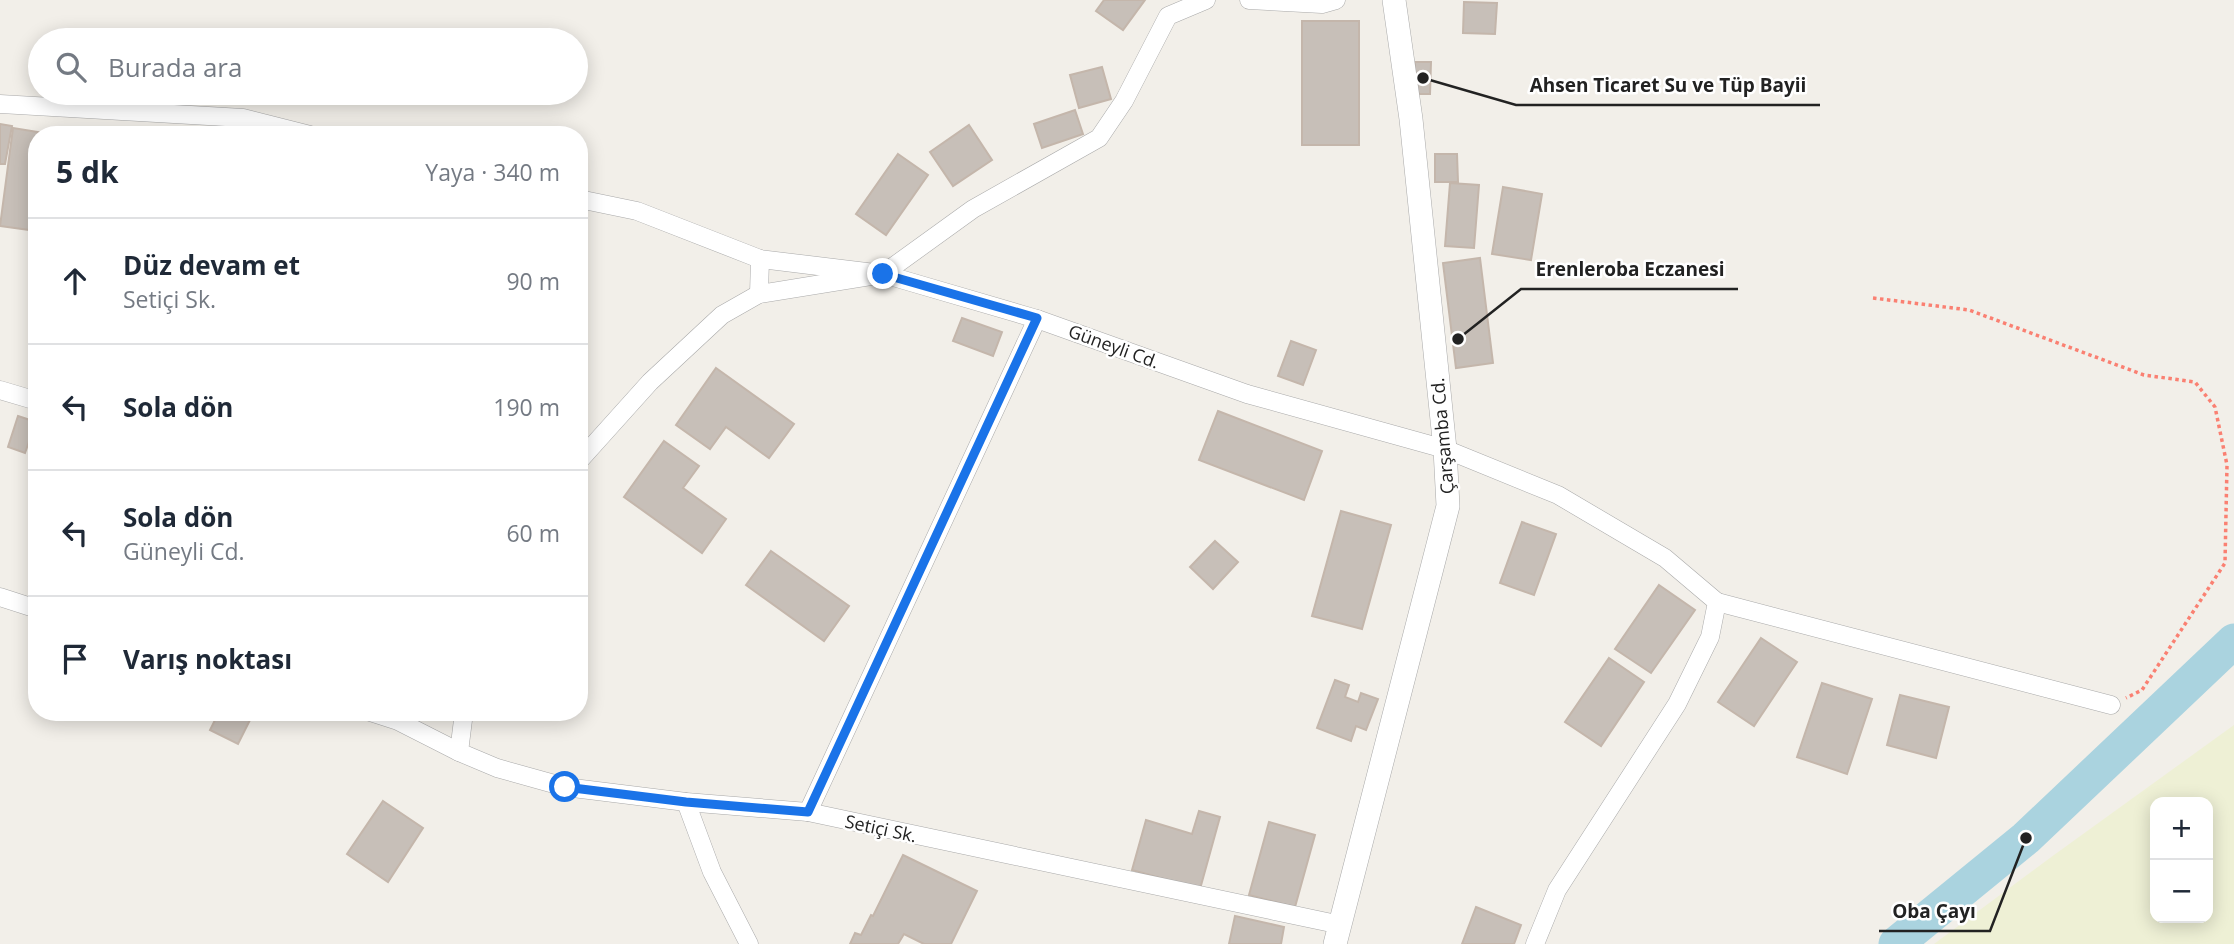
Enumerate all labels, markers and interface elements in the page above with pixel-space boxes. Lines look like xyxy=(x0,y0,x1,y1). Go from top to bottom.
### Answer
search box xyxy=(28,28,588,105)
icon: search xyxy=(52,48,90,86)
text: Burada ara xyxy=(108,49,242,85)
callout: Ahsen Ticaret Su ve Tüp Bayii xyxy=(1516,65,1820,105)
text: Ahsen Ticaret Su ve Tüp Bayii xyxy=(1530,72,1806,98)
text: 5 dk xyxy=(56,151,119,192)
text: Yaya · 340 m xyxy=(425,156,560,188)
text: Düz devam et xyxy=(123,247,300,283)
callout: Erenleroba Eczanesi xyxy=(1521,249,1738,289)
text: Erenleroba Eczanesi xyxy=(1536,256,1724,282)
route end xyxy=(867,258,898,289)
icon: ahead xyxy=(56,262,94,300)
text: 90 m xyxy=(506,265,560,297)
text: Setiçi Sk. xyxy=(123,283,216,315)
street label: Güneyli Cd. xyxy=(1065,318,1163,374)
street label: Çarşamba Cd. xyxy=(1425,377,1459,495)
icon: left xyxy=(56,388,94,426)
text: Sola dön xyxy=(123,389,233,425)
text: 190 m xyxy=(493,391,560,423)
text: Sola dön xyxy=(123,499,233,535)
icon: left xyxy=(56,514,94,552)
text: 60 m xyxy=(506,517,560,549)
text: Güneyli Cd. xyxy=(123,535,245,567)
icon: arrive xyxy=(56,640,94,678)
text: Varış noktası xyxy=(123,641,292,677)
route start xyxy=(549,771,580,802)
map controls xyxy=(2150,797,2213,923)
button: + xyxy=(2150,797,2213,860)
street label: Setiçi Sk. xyxy=(843,809,919,847)
button: − xyxy=(2150,860,2213,923)
callout: Oba Çayı xyxy=(1879,891,1990,931)
text: Oba Çayı xyxy=(1892,898,1976,924)

